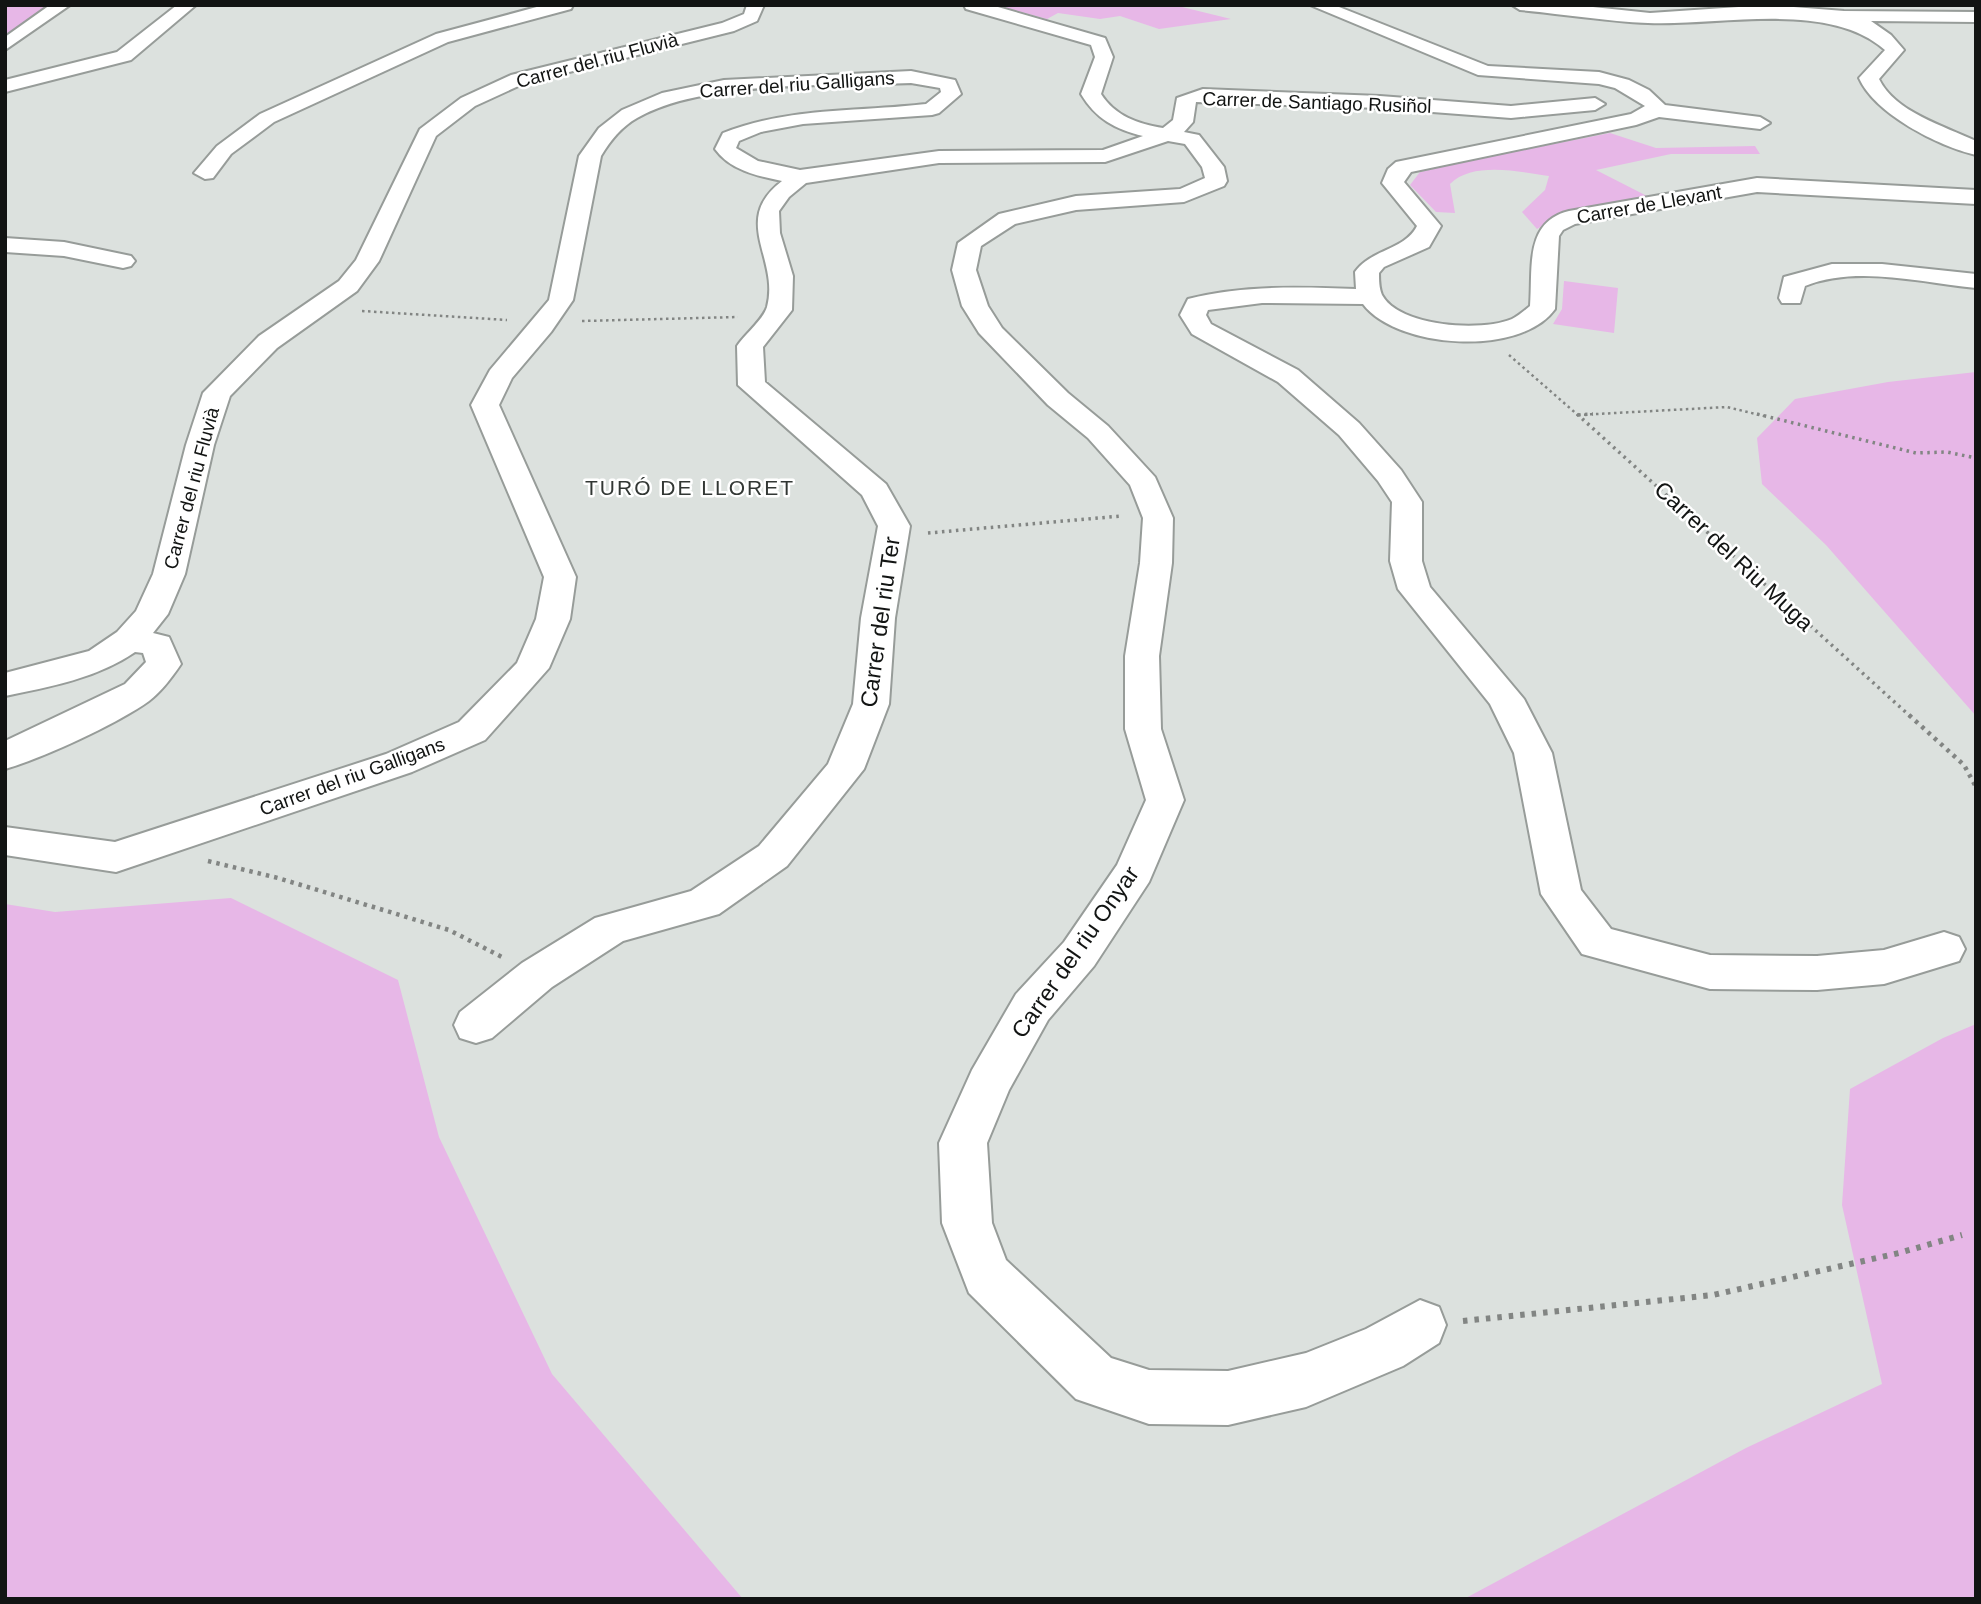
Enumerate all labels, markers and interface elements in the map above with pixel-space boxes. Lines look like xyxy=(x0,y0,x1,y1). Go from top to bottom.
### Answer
street label: Carrer del riu Fluvià xyxy=(514,29,681,92)
street label: Carrer del riu Galligans xyxy=(699,67,895,102)
street label: Carrer de Santiago Rusiñol xyxy=(1202,88,1432,117)
street label: Carrer de Llevant xyxy=(1575,181,1724,228)
street label: Carrer del riu Fluvià xyxy=(160,404,223,571)
district label: TURÓ DE LLORET xyxy=(585,476,795,499)
street label: Carrer del Riu Muga xyxy=(1649,476,1819,636)
street label: Carrer del riu Ter xyxy=(855,535,905,709)
street label: Carrer del riu Galligans xyxy=(257,733,448,820)
street label: Carrer del riu Onyar xyxy=(1006,861,1144,1043)

